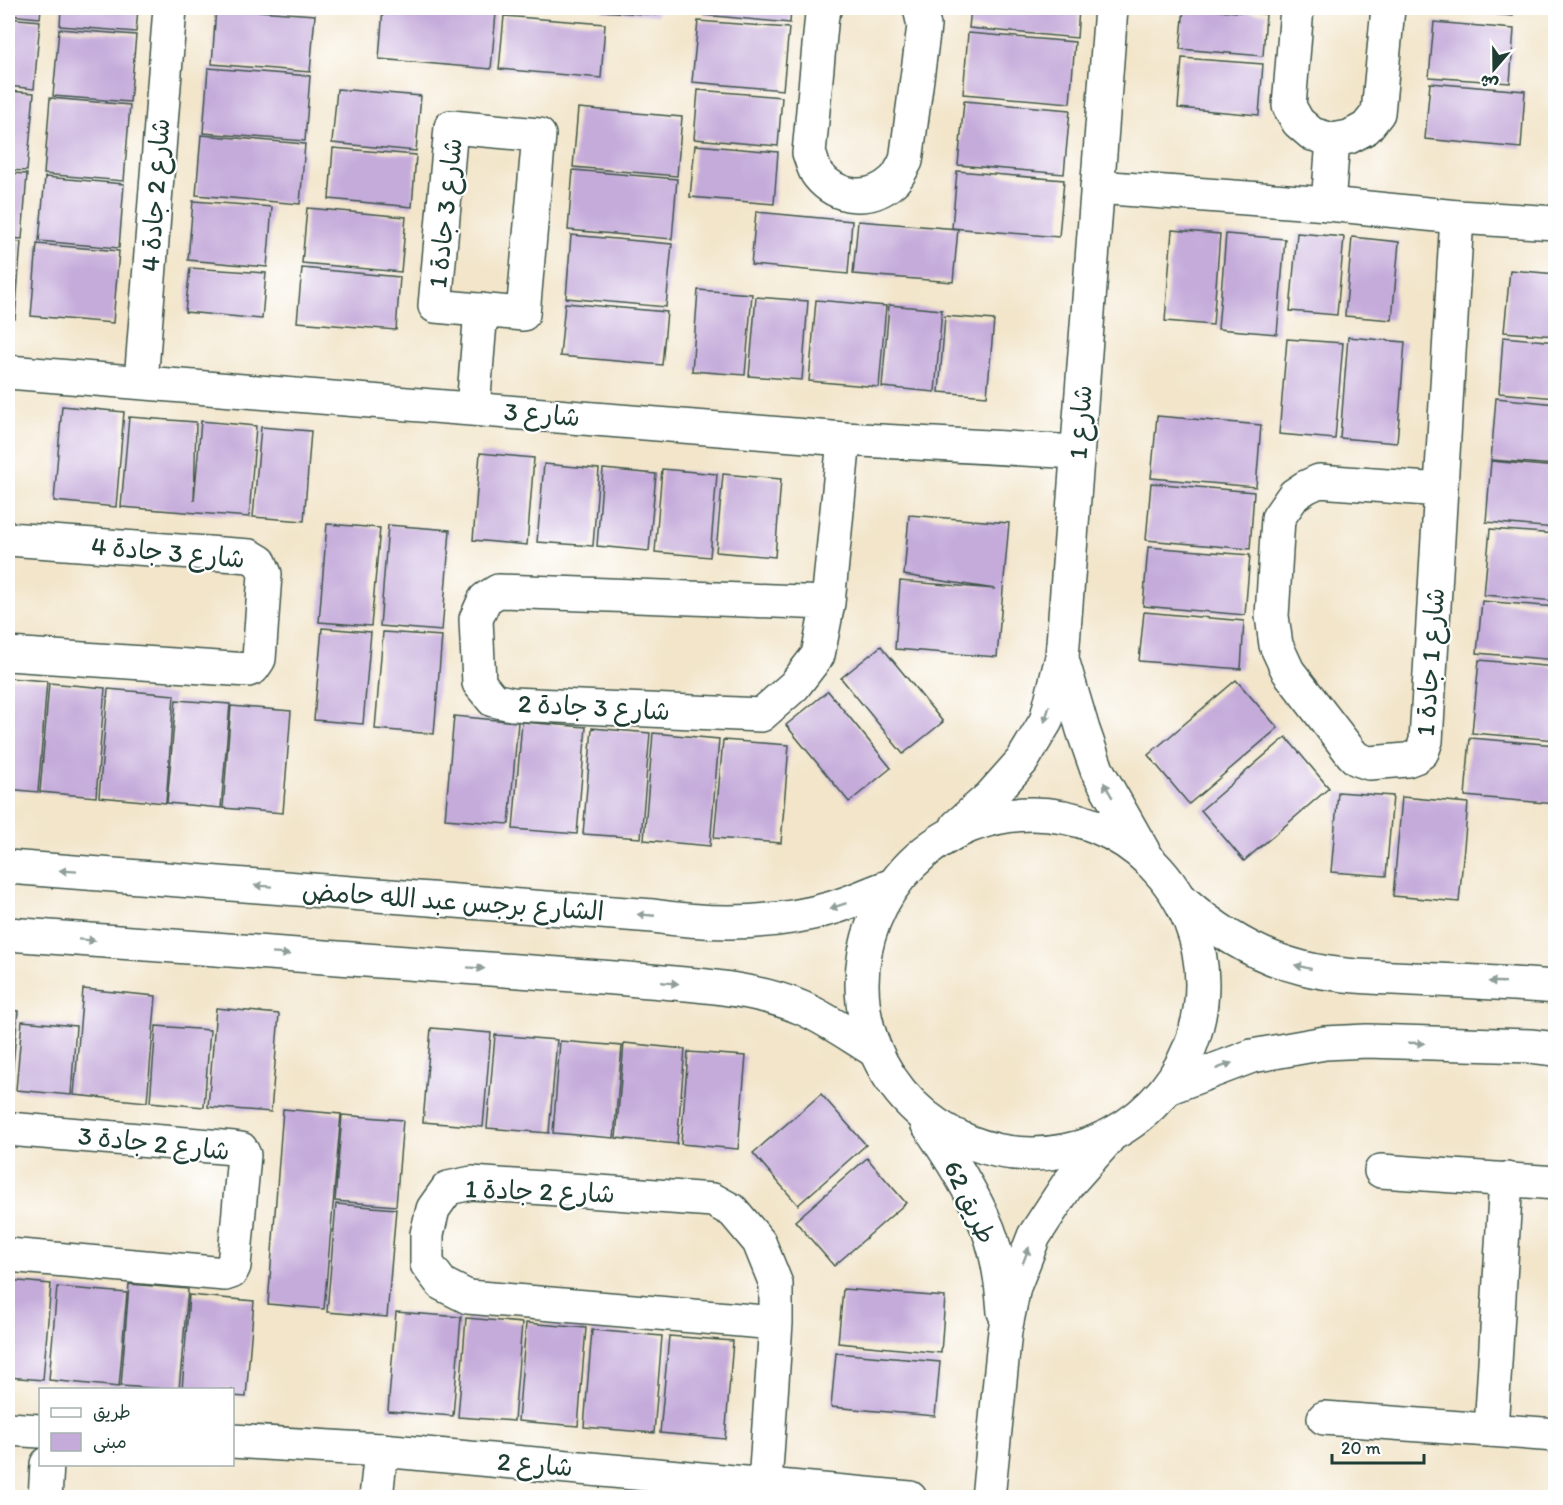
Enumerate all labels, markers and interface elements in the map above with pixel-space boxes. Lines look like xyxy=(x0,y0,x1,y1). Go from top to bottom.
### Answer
north arrow xyxy=(1464,39,1524,99)
text: ش xyxy=(1478,71,1501,95)
street label: شارع 2 جادة 4 xyxy=(134,117,178,273)
street label: شارع 3 جادة 1 xyxy=(421,136,471,290)
street label: شارع 1 xyxy=(1061,384,1101,460)
street label: شارع 3 xyxy=(502,395,581,435)
street label: شارع 3 جادة 4 xyxy=(90,529,246,577)
street label: شارع 1 جادة 1 xyxy=(1409,587,1453,737)
street label: شارع 3 جادة 2 xyxy=(517,687,671,729)
one-way arrow xyxy=(1042,705,1051,723)
one-way arrow xyxy=(1103,781,1113,798)
one-way arrow xyxy=(59,867,78,876)
street label: الشارع برجس عبد الله حامض xyxy=(301,874,605,930)
one-way arrow xyxy=(253,881,272,891)
one-way arrow xyxy=(829,901,847,911)
one-way arrow xyxy=(636,910,655,920)
one-way arrow xyxy=(77,935,96,944)
one-way arrow xyxy=(272,949,291,959)
one-way arrow xyxy=(1294,962,1312,972)
one-way arrow xyxy=(466,963,485,973)
one-way arrow xyxy=(661,978,680,988)
one-way arrow xyxy=(1488,978,1507,987)
one-way arrow xyxy=(1407,1038,1426,1047)
one-way arrow xyxy=(1215,1061,1233,1070)
street label: شارع 2 جادة 3 xyxy=(76,1119,231,1169)
street label: طريق 62 xyxy=(937,1155,1003,1249)
street label: شارع 2 جادة 1 xyxy=(464,1172,616,1212)
one-way arrow xyxy=(1022,1246,1032,1264)
legend xyxy=(39,1388,234,1466)
text: طريق xyxy=(93,1401,131,1423)
scale bar xyxy=(1332,1427,1424,1465)
text: مبنى xyxy=(93,1431,127,1453)
text: 20 m xyxy=(1341,1437,1381,1459)
street label: شارع 2 xyxy=(496,1445,574,1485)

